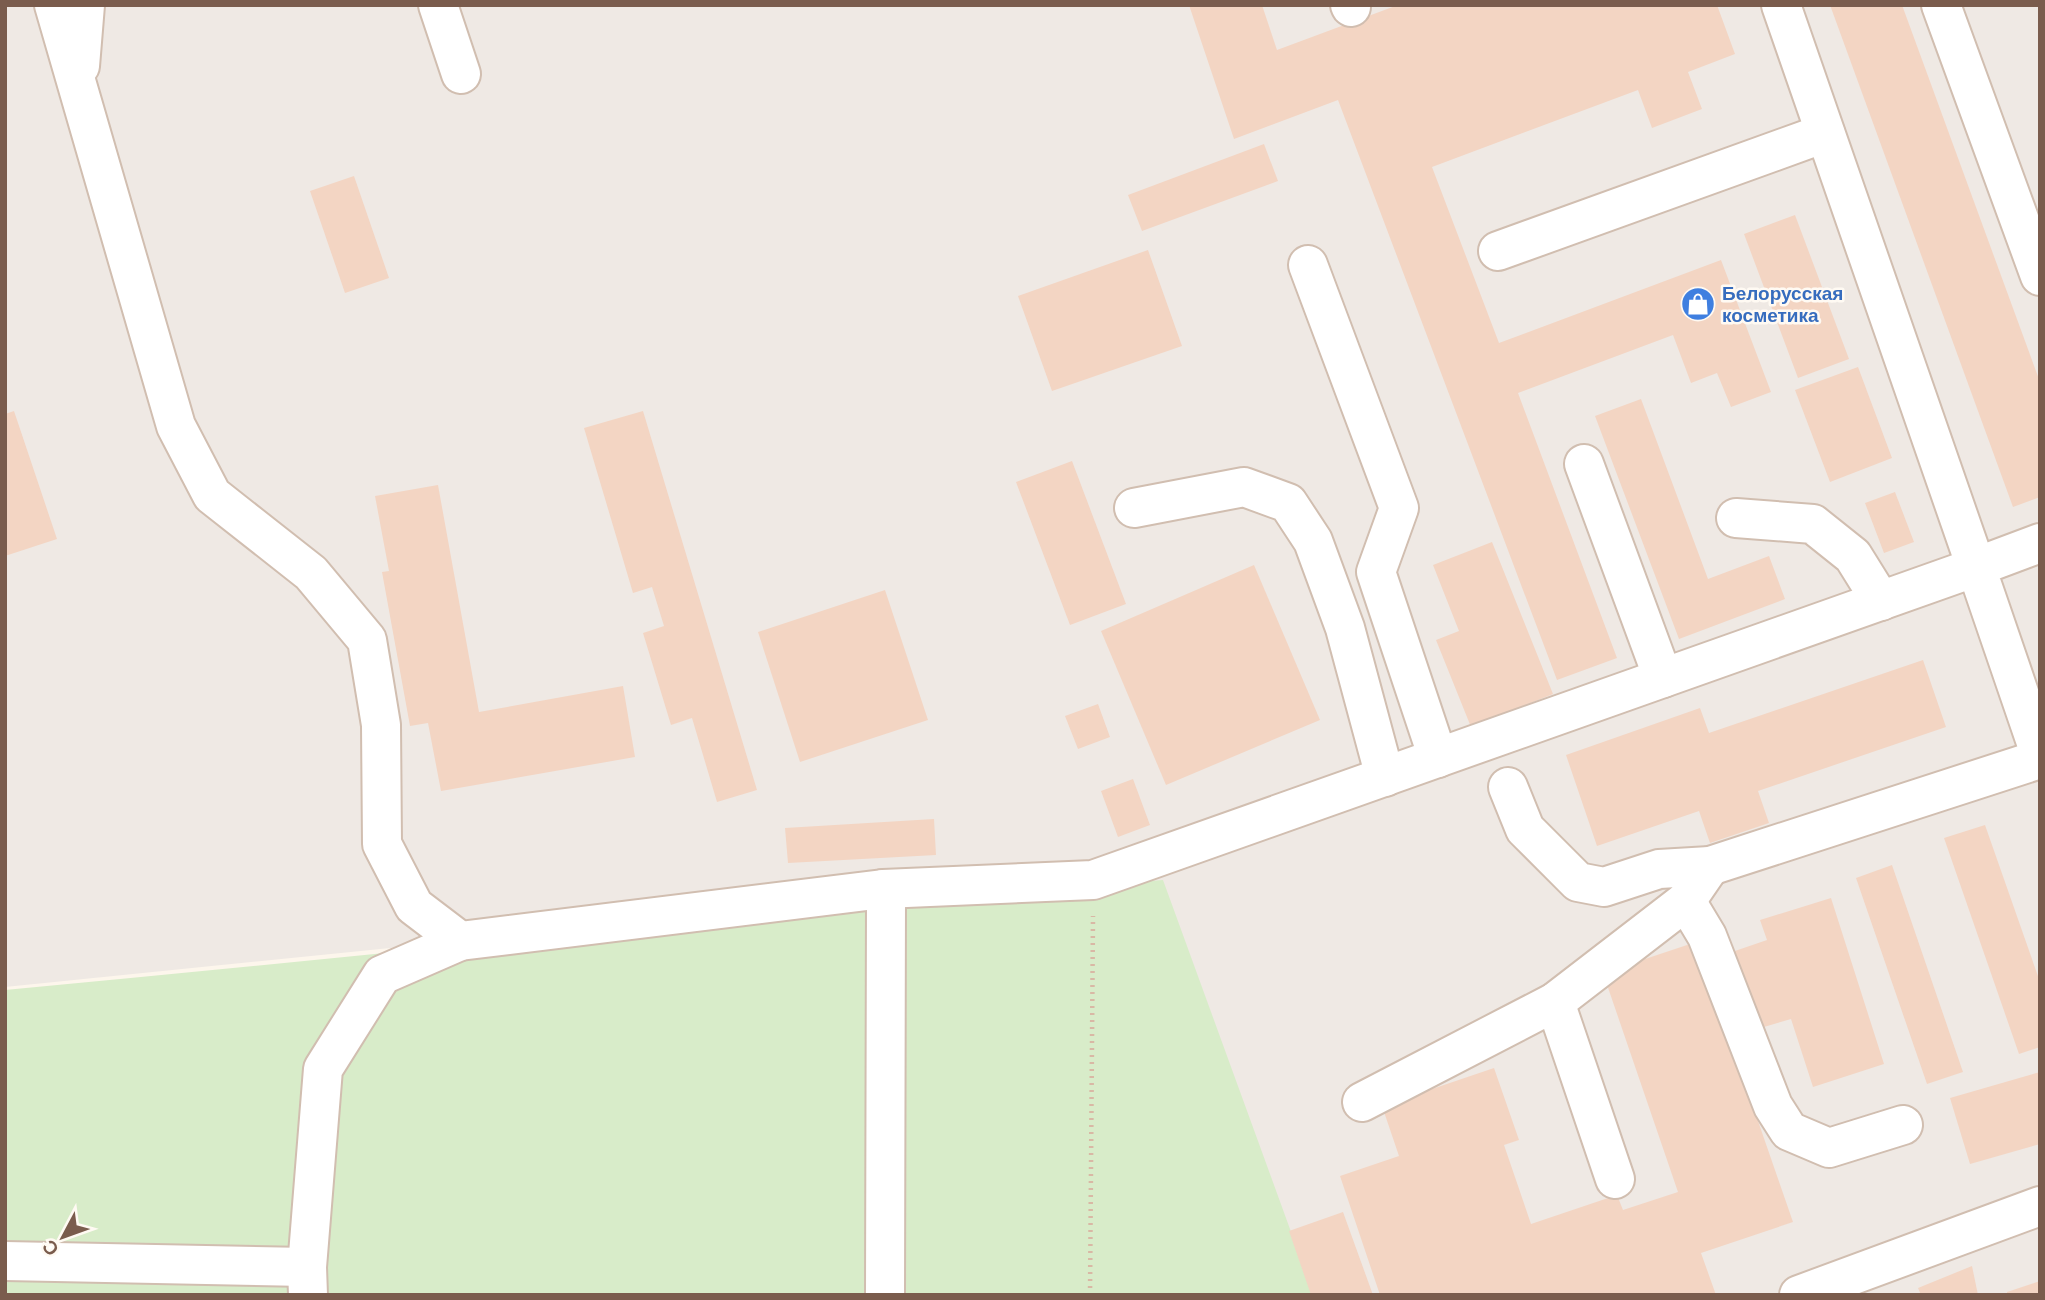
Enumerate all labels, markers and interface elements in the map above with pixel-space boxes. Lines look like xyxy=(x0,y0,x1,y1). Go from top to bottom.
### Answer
place label: Белорусская косметика xyxy=(1722,283,1843,326)
shop icon: Белорусская косметика xyxy=(1679,285,1717,323)
north arrow xyxy=(28,1202,98,1272)
text: С xyxy=(38,1236,63,1260)

